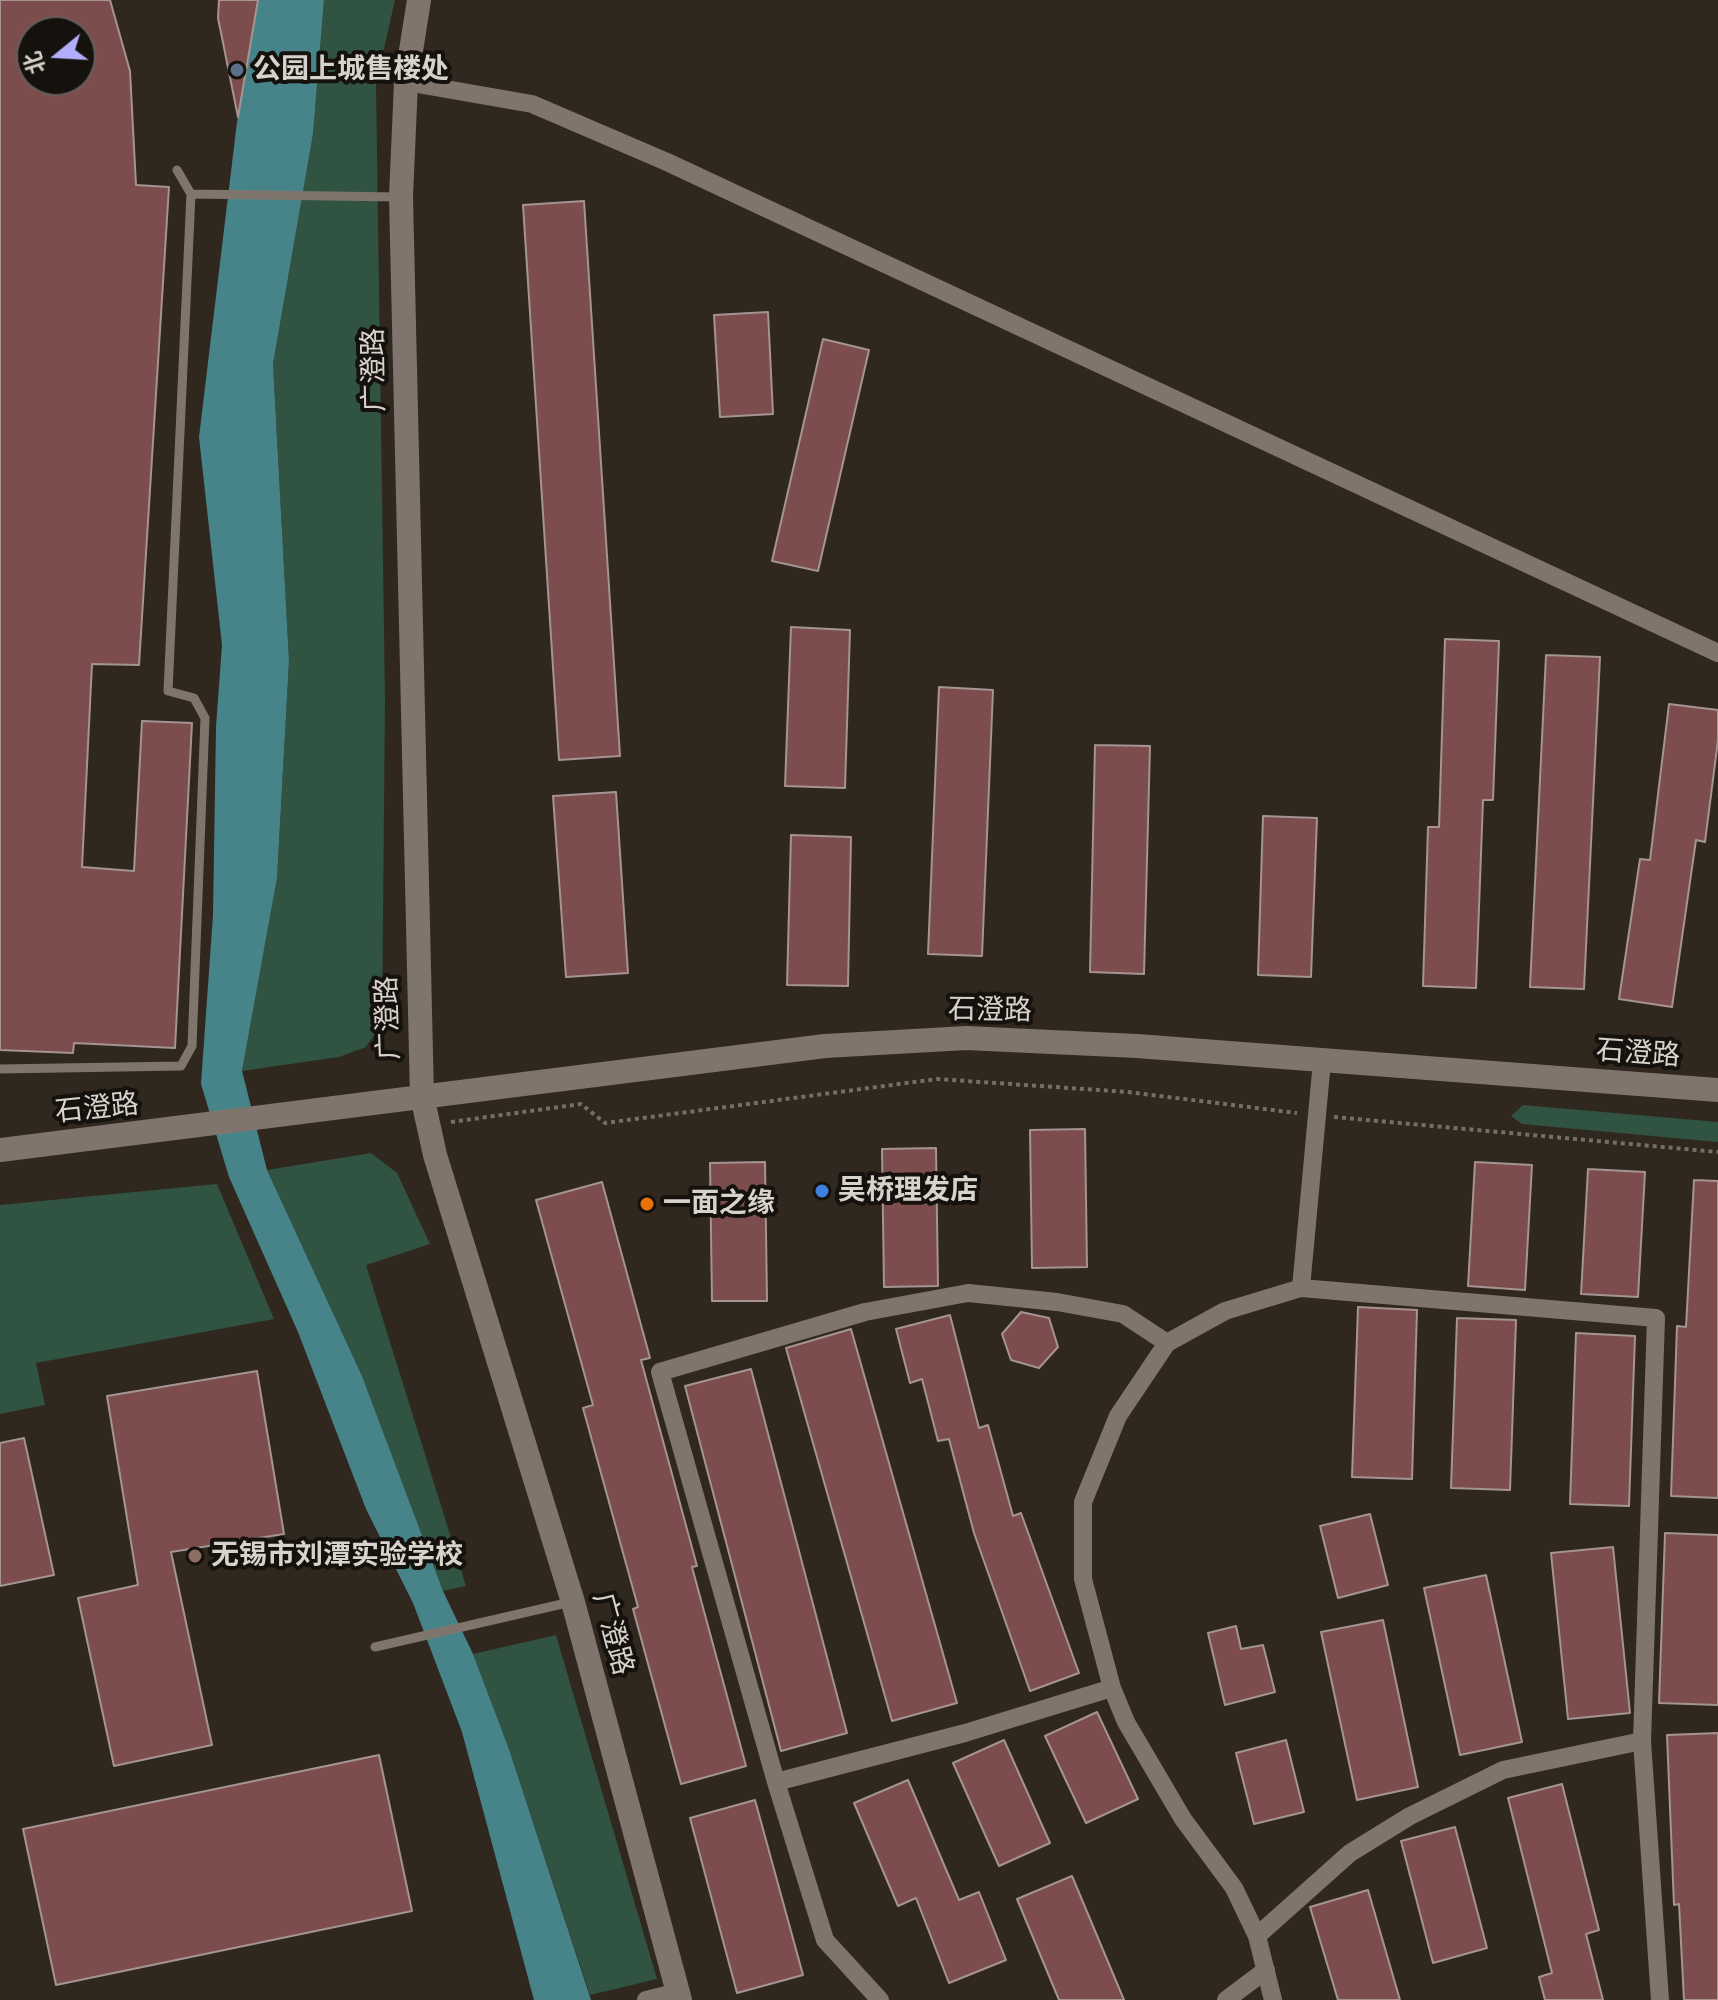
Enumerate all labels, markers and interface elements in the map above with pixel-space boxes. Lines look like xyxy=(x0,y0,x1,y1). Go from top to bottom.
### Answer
north arrow xyxy=(16,16,96,96)
text: 北 xyxy=(19,49,50,77)
place label: 公园上城售楼处 xyxy=(253,53,449,87)
marker: 公园上城售楼处 xyxy=(228,61,246,79)
street label: 广澄路 xyxy=(357,328,393,412)
street label: 广澄路 xyxy=(371,975,407,1061)
street label: 石澄路 xyxy=(948,993,1032,1029)
street label: 石澄路 xyxy=(1595,1034,1681,1074)
street label: 石澄路 xyxy=(53,1088,141,1130)
place label: 吴桥理发店 xyxy=(838,1174,978,1208)
marker: 吴桥理发店 xyxy=(813,1182,831,1200)
place label: 一面之缘 xyxy=(663,1187,775,1221)
marker: 一面之缘 xyxy=(638,1195,656,1213)
place label: 无锡市刘潭实验学校 xyxy=(211,1539,463,1573)
marker: 无锡市刘潭实验学校 xyxy=(186,1547,204,1565)
street label: 广澄路 xyxy=(585,1589,639,1679)

